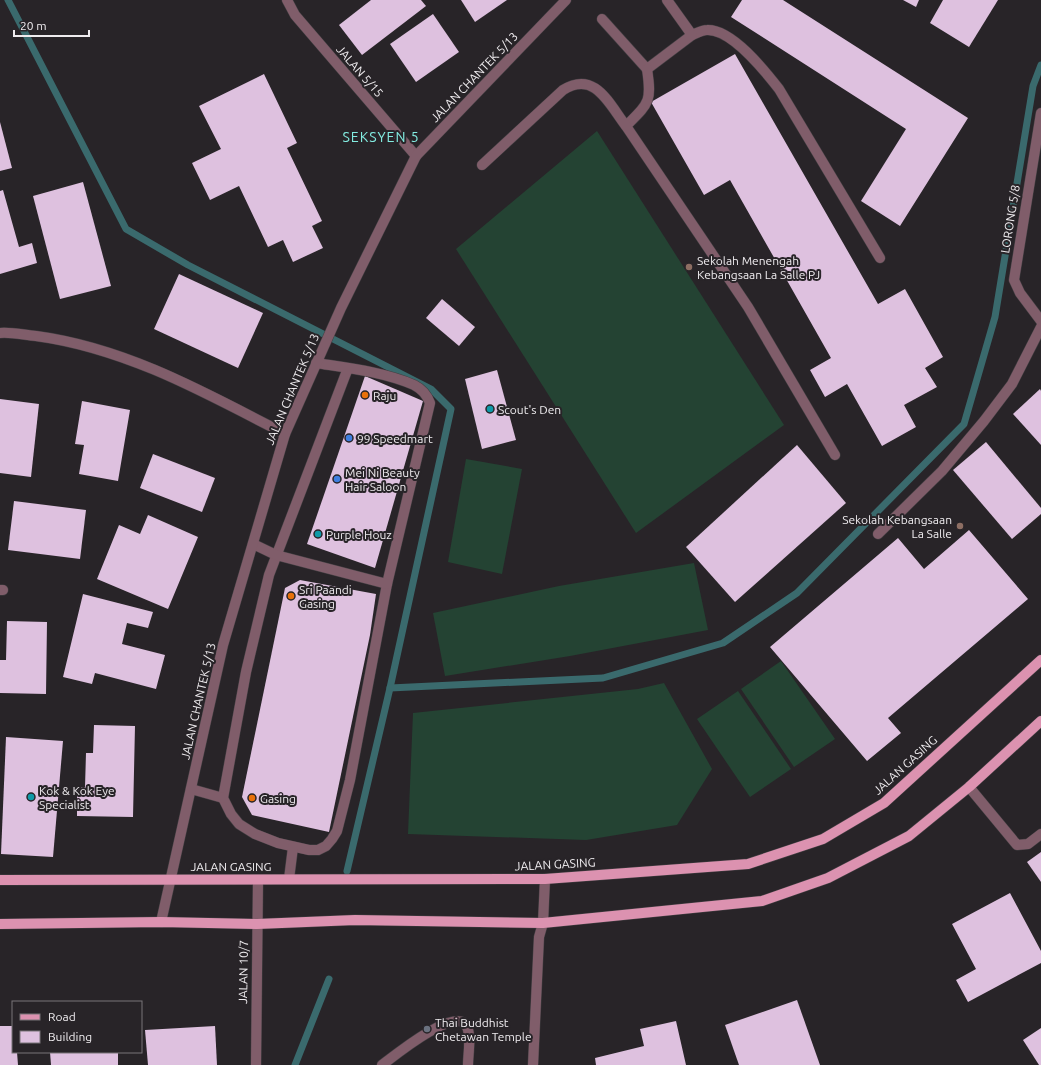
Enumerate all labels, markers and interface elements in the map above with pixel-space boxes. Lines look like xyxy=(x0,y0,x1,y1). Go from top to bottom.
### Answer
scale bar xyxy=(14,12,89,38)
text: 20 m xyxy=(20,19,47,32)
street label: JALAN CHANTEK 5/13 xyxy=(428,29,520,125)
street label: JALAN 5/15 xyxy=(334,43,386,99)
district label: SEKSYEN 5 xyxy=(342,129,420,145)
street label: LORONG 5/8 xyxy=(998,184,1022,254)
place label: Sekolah Menengah Kebangsaan La Salle PJ xyxy=(697,254,820,281)
marker: Sekolah Menengah Kebangsaan La Salle PJ xyxy=(684,262,694,272)
street label: JALAN CHANTEK 5/13 xyxy=(263,331,321,447)
place label: Raju xyxy=(373,389,396,402)
marker: Raju xyxy=(360,390,370,400)
place label: Scout's Den xyxy=(498,403,561,416)
marker: Scout's Den xyxy=(485,404,495,414)
place label: 99 Speedmart xyxy=(357,432,433,445)
marker: 99 Speedmart xyxy=(344,433,354,443)
place label: Mei Ni Beauty Hair Saloon xyxy=(345,466,420,493)
marker: Mei Ni Beauty Hair Saloon xyxy=(332,474,342,484)
place label: Sekolah Kebangsaan La Salle xyxy=(842,513,952,540)
marker: Sekolah Kebangsaan La Salle xyxy=(955,521,965,531)
place label: Purple Houz xyxy=(326,528,392,541)
marker: Purple Houz xyxy=(313,529,323,539)
place label: Sri Paandi Gasing xyxy=(299,583,352,610)
marker: Sri Paandi Gasing xyxy=(286,591,296,601)
street label: JALAN CHANTEK 5/13 xyxy=(178,641,218,761)
street label: JALAN GASING xyxy=(871,733,940,797)
place label: Kok & Kok Eye Specialist xyxy=(39,784,115,811)
marker: Kok & Kok Eye Specialist xyxy=(26,792,36,802)
place label: Gasing xyxy=(260,792,296,805)
marker: Gasing xyxy=(247,793,257,803)
street label: JALAN GASING xyxy=(514,855,596,873)
street label: JALAN GASING xyxy=(190,860,272,873)
street label: JALAN 10/7 xyxy=(236,940,250,1004)
legend xyxy=(12,1001,142,1053)
text: Road xyxy=(48,1010,76,1023)
place label: Thai Buddhist Chetawan Temple xyxy=(435,1016,532,1043)
marker: Thai Buddhist Chetawan Temple xyxy=(422,1024,432,1034)
text: Building xyxy=(48,1030,92,1043)

